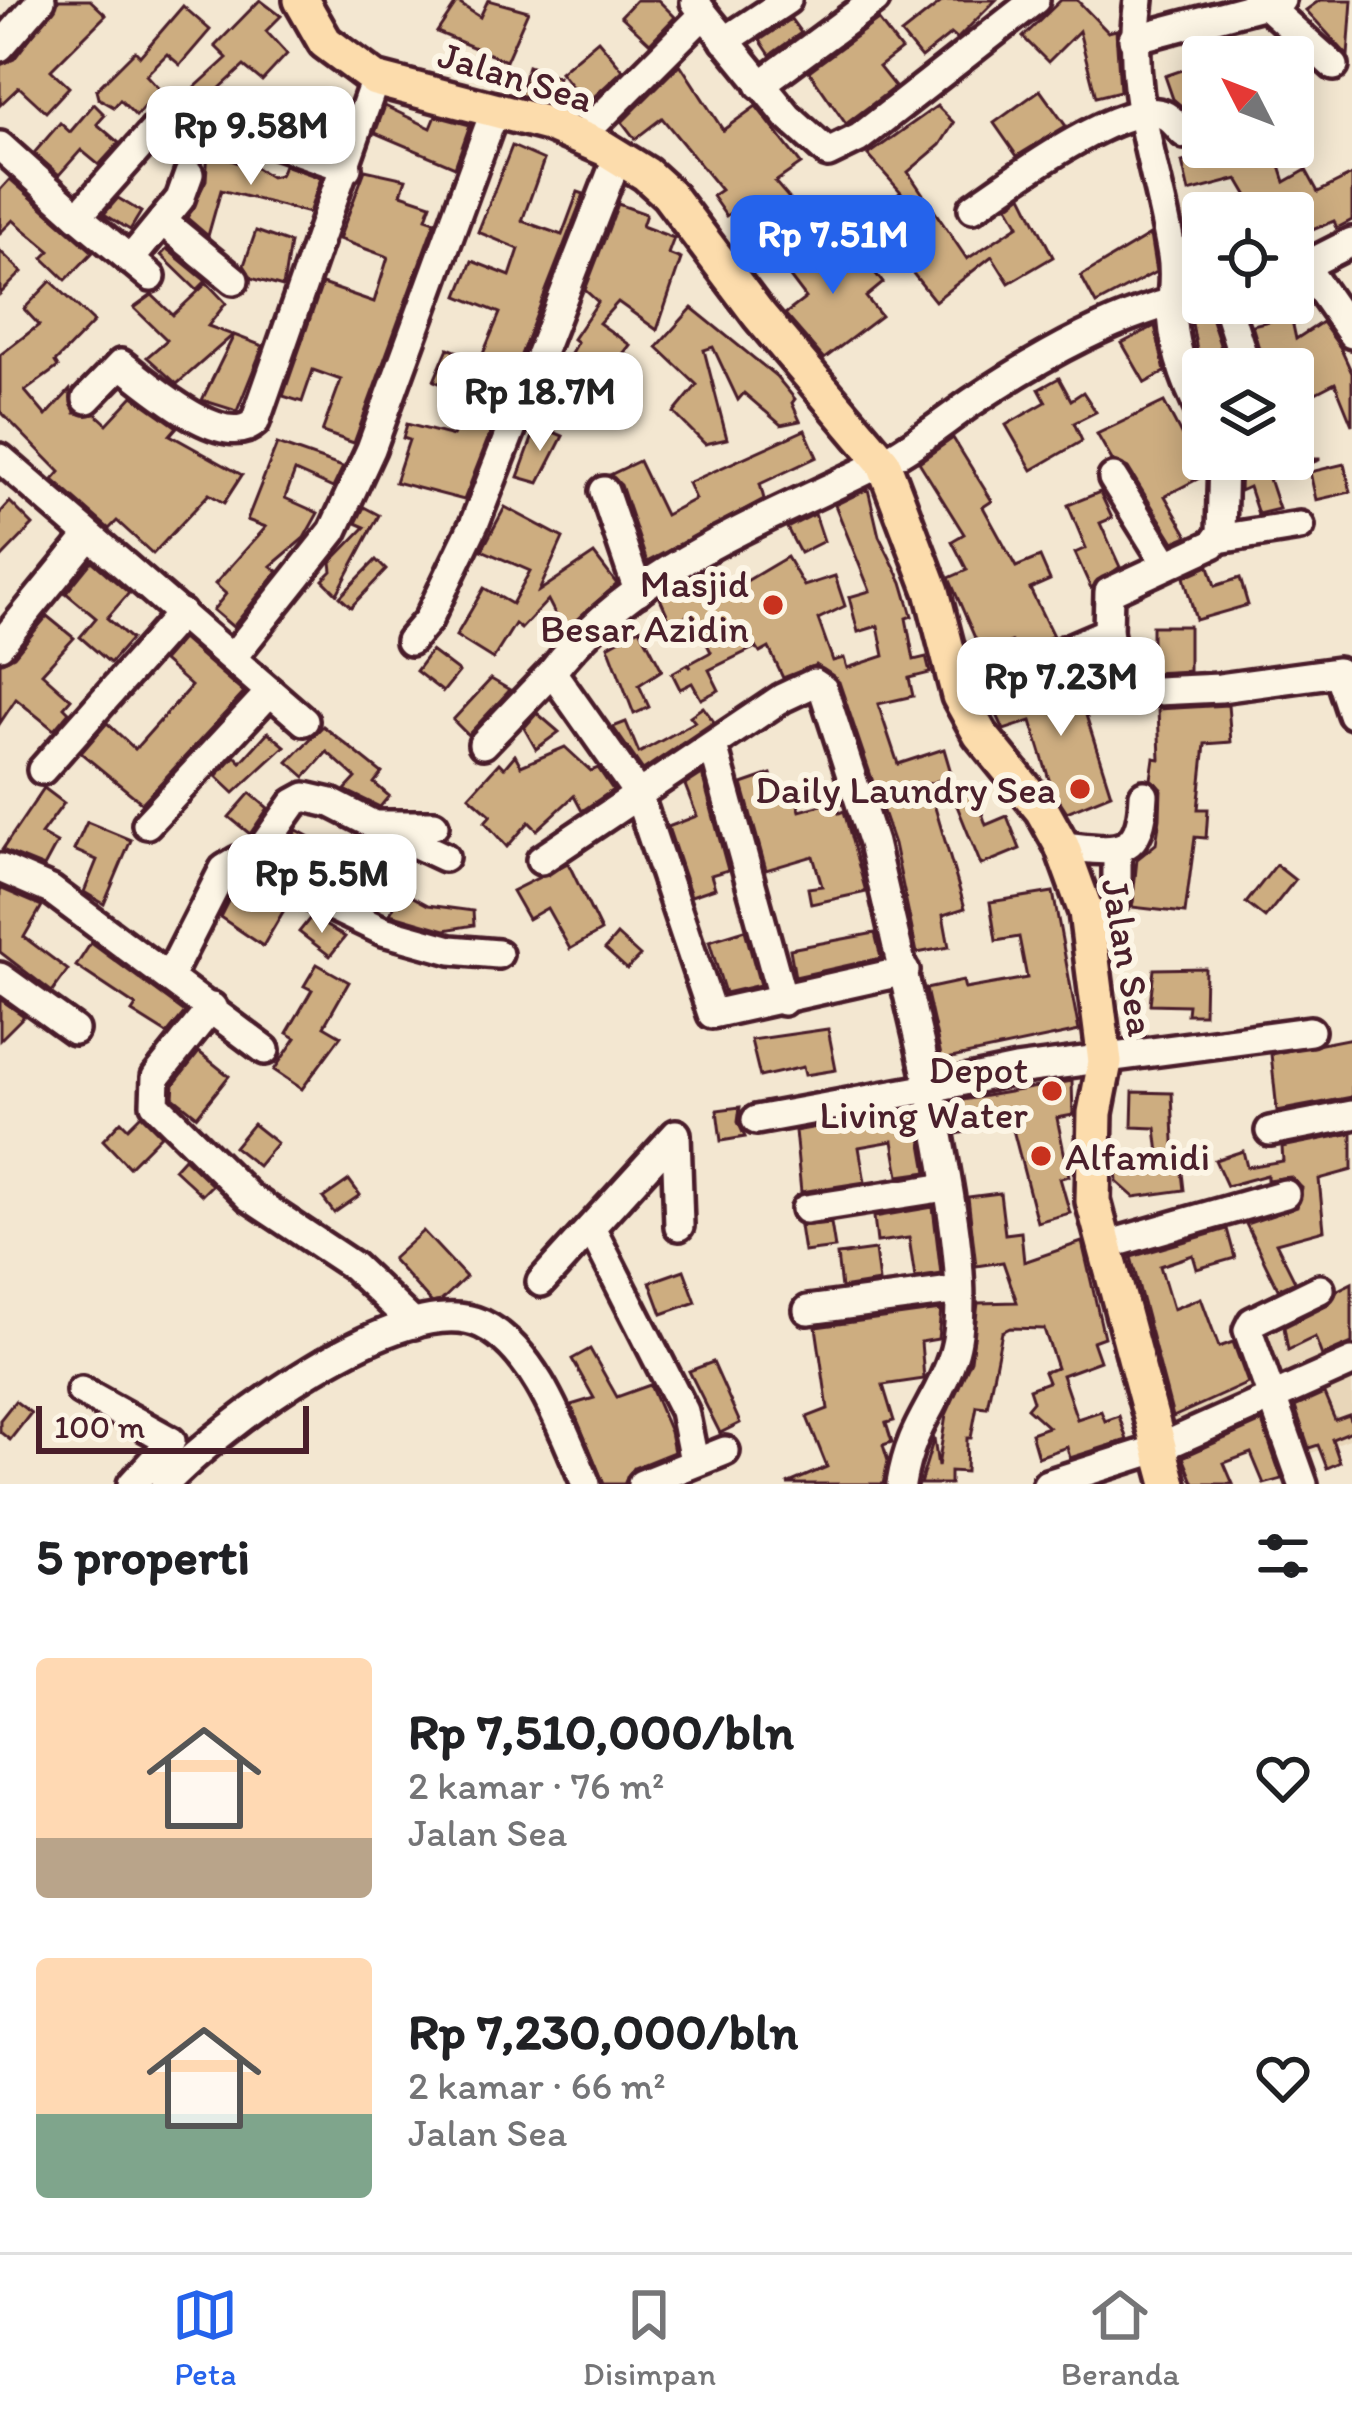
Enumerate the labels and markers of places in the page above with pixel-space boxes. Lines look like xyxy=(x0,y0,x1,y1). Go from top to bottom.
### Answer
pin: Rp 9.58M xyxy=(127,86,375,188)
pin: Rp 7.51M xyxy=(709,195,957,297)
pin: Rp 18.7M xyxy=(416,352,664,454)
place label: Masjid Besar Azidin xyxy=(540,560,749,652)
marker: Masjid Besar Azidin xyxy=(760,592,786,618)
pin: Rp 7.23M xyxy=(937,637,1185,739)
place label: Daily Laundry Sea xyxy=(755,766,1056,813)
marker: Daily Laundry Sea xyxy=(1067,776,1093,802)
pin: Rp 5.5M xyxy=(211,834,433,936)
place label: Depot Living Water xyxy=(819,1046,1028,1138)
marker: Depot Living Water xyxy=(1039,1078,1065,1104)
place label: Alfamidi xyxy=(1065,1133,1210,1180)
marker: Alfamidi xyxy=(1028,1143,1054,1169)

